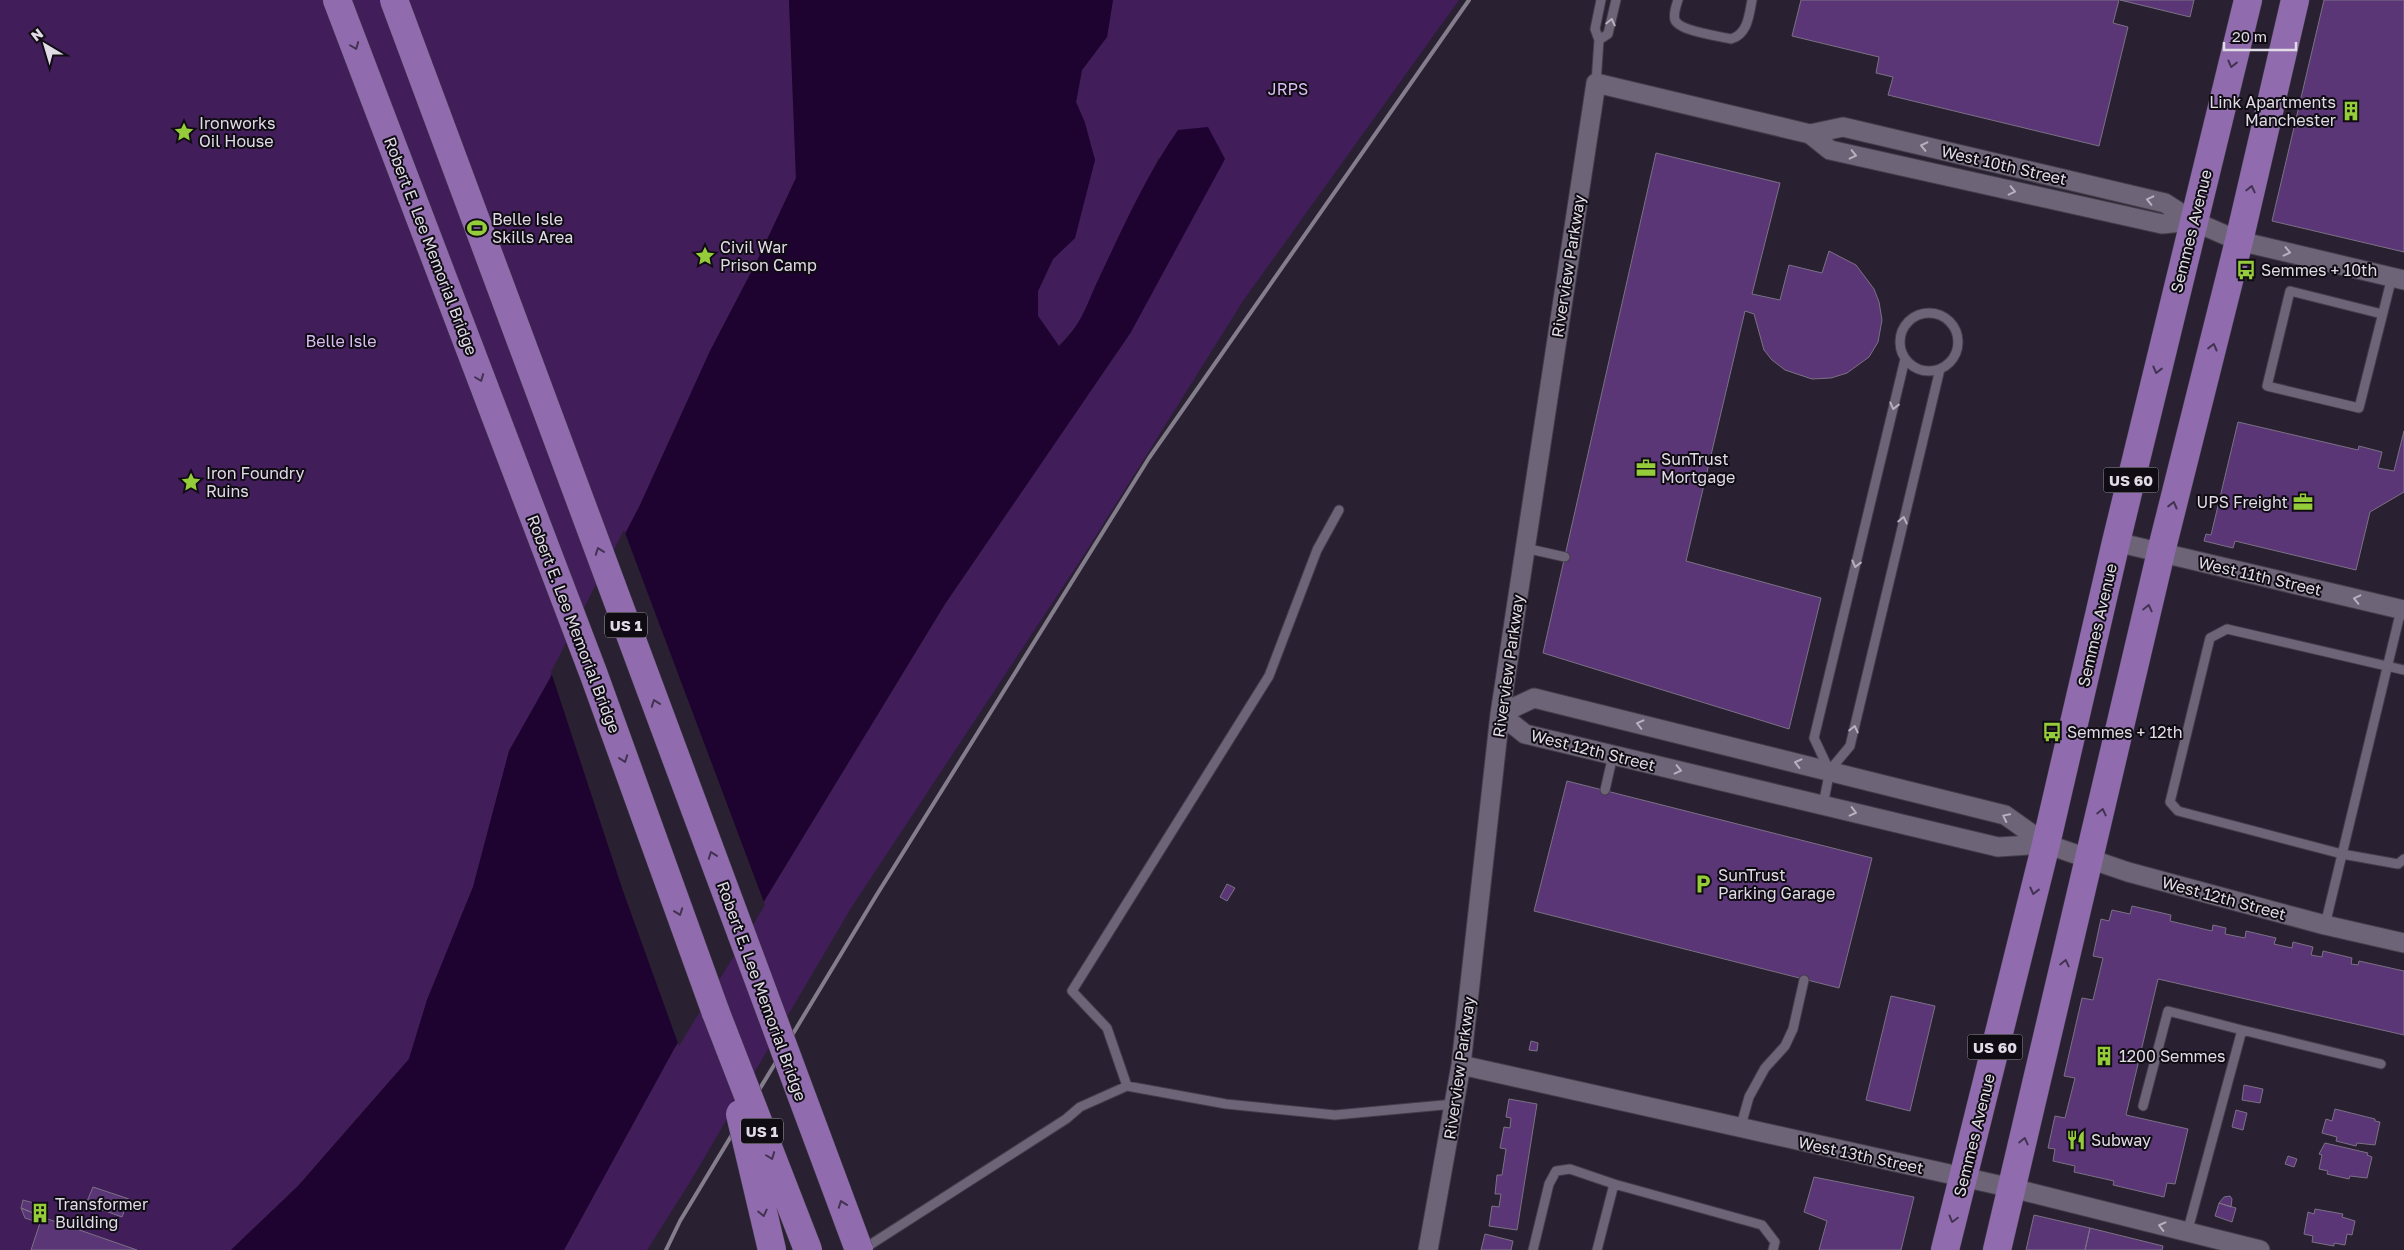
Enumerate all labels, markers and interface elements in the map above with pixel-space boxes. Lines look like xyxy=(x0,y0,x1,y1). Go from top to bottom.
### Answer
one-way arrow xyxy=(1605,18,1616,27)
north arrow xyxy=(20,20,70,70)
scale bar xyxy=(2224,20,2296,52)
text: N xyxy=(27,24,46,44)
text: 20 m xyxy=(2232,27,2267,45)
one-way arrow xyxy=(349,41,359,49)
one-way arrow xyxy=(2227,60,2238,69)
park label: JRPS xyxy=(1268,79,1308,99)
place label: Link Apartments Manchester xyxy=(2209,92,2336,130)
building icon: Link Apartments Manchester xyxy=(2340,100,2362,122)
place label: Ironworks Oil House xyxy=(199,113,276,151)
place icon: Ironworks Oil House xyxy=(173,121,195,143)
street label: Robert E. Lee Memorial Bridge xyxy=(380,134,482,358)
one-way arrow xyxy=(1920,141,1928,152)
street label: West 10th Street xyxy=(1939,141,2069,189)
one-way arrow xyxy=(1849,149,1858,160)
street label: Semmes Avenue xyxy=(2166,167,2216,295)
one-way arrow xyxy=(2007,185,2016,196)
one-way arrow xyxy=(2245,185,2256,194)
street label: Riverview Parkway xyxy=(1547,193,1589,339)
one-way arrow xyxy=(2146,195,2155,206)
place label: Belle Isle Skills Area xyxy=(492,209,573,247)
sports icon: Belle Isle Skills Area xyxy=(466,217,488,239)
place label: Civil War Prison Camp xyxy=(720,237,817,275)
place icon: Civil War Prison Camp xyxy=(694,245,716,267)
one-way arrow xyxy=(2282,246,2291,257)
bus stop icon: Semmes + 10th xyxy=(2235,259,2257,281)
place label: Semmes + 10th xyxy=(2261,260,2377,280)
park label: Belle Isle xyxy=(305,331,377,351)
one-way arrow xyxy=(2207,344,2217,352)
one-way arrow xyxy=(2152,366,2163,375)
one-way arrow xyxy=(475,373,485,381)
one-way arrow xyxy=(1889,402,1900,411)
place label: SunTrust Mortgage xyxy=(1661,449,1735,487)
office icon: SunTrust Mortgage xyxy=(1635,457,1657,479)
place label: Iron Foundry Ruins xyxy=(206,463,305,501)
road number: US 60 xyxy=(2104,468,2158,492)
place icon: Iron Foundry Ruins xyxy=(180,471,202,493)
office icon: UPS Freight xyxy=(2292,491,2314,513)
place label: UPS Freight xyxy=(2197,492,2288,512)
one-way arrow xyxy=(2167,500,2178,509)
street label: Robert E. Lee Memorial Bridge xyxy=(523,512,625,736)
one-way arrow xyxy=(1897,516,1908,525)
one-way arrow xyxy=(595,547,605,555)
street label: West 11th Street xyxy=(2196,552,2324,600)
one-way arrow xyxy=(1851,560,1861,568)
street label: Semmes Avenue xyxy=(2073,561,2121,689)
street label: Riverview Parkway xyxy=(1488,593,1528,739)
one-way arrow xyxy=(2352,594,2361,605)
one-way arrow xyxy=(2142,603,2153,612)
road number: US 1 xyxy=(605,612,647,638)
one-way arrow xyxy=(651,699,661,708)
one-way arrow xyxy=(1636,719,1645,730)
bus stop icon: Semmes + 12th xyxy=(2041,721,2063,743)
place label: Semmes + 12th xyxy=(2067,722,2183,742)
street label: West 12th Street xyxy=(1529,725,1657,775)
one-way arrow xyxy=(1848,725,1859,734)
one-way arrow xyxy=(618,754,628,763)
one-way arrow xyxy=(1793,758,1802,769)
one-way arrow xyxy=(1673,764,1682,775)
one-way arrow xyxy=(1848,806,1857,817)
one-way arrow xyxy=(2096,807,2106,816)
one-way arrow xyxy=(2002,813,2011,823)
one-way arrow xyxy=(708,851,718,860)
place label: SunTrust Parking Garage xyxy=(1718,865,1835,903)
street label: West 12th Street xyxy=(2160,872,2288,924)
parking icon: SunTrust Parking Garage xyxy=(1692,873,1714,895)
street label: Robert E. Lee Memorial Bridge xyxy=(713,878,811,1104)
one-way arrow xyxy=(2029,886,2040,895)
one-way arrow xyxy=(673,907,683,915)
one-way arrow xyxy=(2059,959,2070,968)
street label: Riverview Parkway xyxy=(1439,995,1479,1141)
road number: US 60 xyxy=(1968,1034,2022,1060)
building icon: 1200 Semmes xyxy=(2093,1045,2115,1067)
place label: 1200 Semmes xyxy=(2119,1046,2225,1066)
street label: Semmes Avenue xyxy=(1949,1071,1999,1199)
road number: US 1 xyxy=(741,1118,783,1144)
restaurant icon: Subway xyxy=(2065,1129,2087,1151)
place label: Subway xyxy=(2091,1130,2151,1150)
street label: West 13th Street xyxy=(1797,1132,1925,1178)
one-way arrow xyxy=(2018,1136,2029,1145)
one-way arrow xyxy=(765,1151,776,1160)
place label: Transformer Building xyxy=(55,1194,148,1232)
one-way arrow xyxy=(838,1201,848,1209)
building icon: Transformer Building xyxy=(29,1202,51,1224)
one-way arrow xyxy=(757,1209,768,1218)
one-way arrow xyxy=(1949,1214,1959,1222)
one-way arrow xyxy=(2158,1222,2166,1232)

